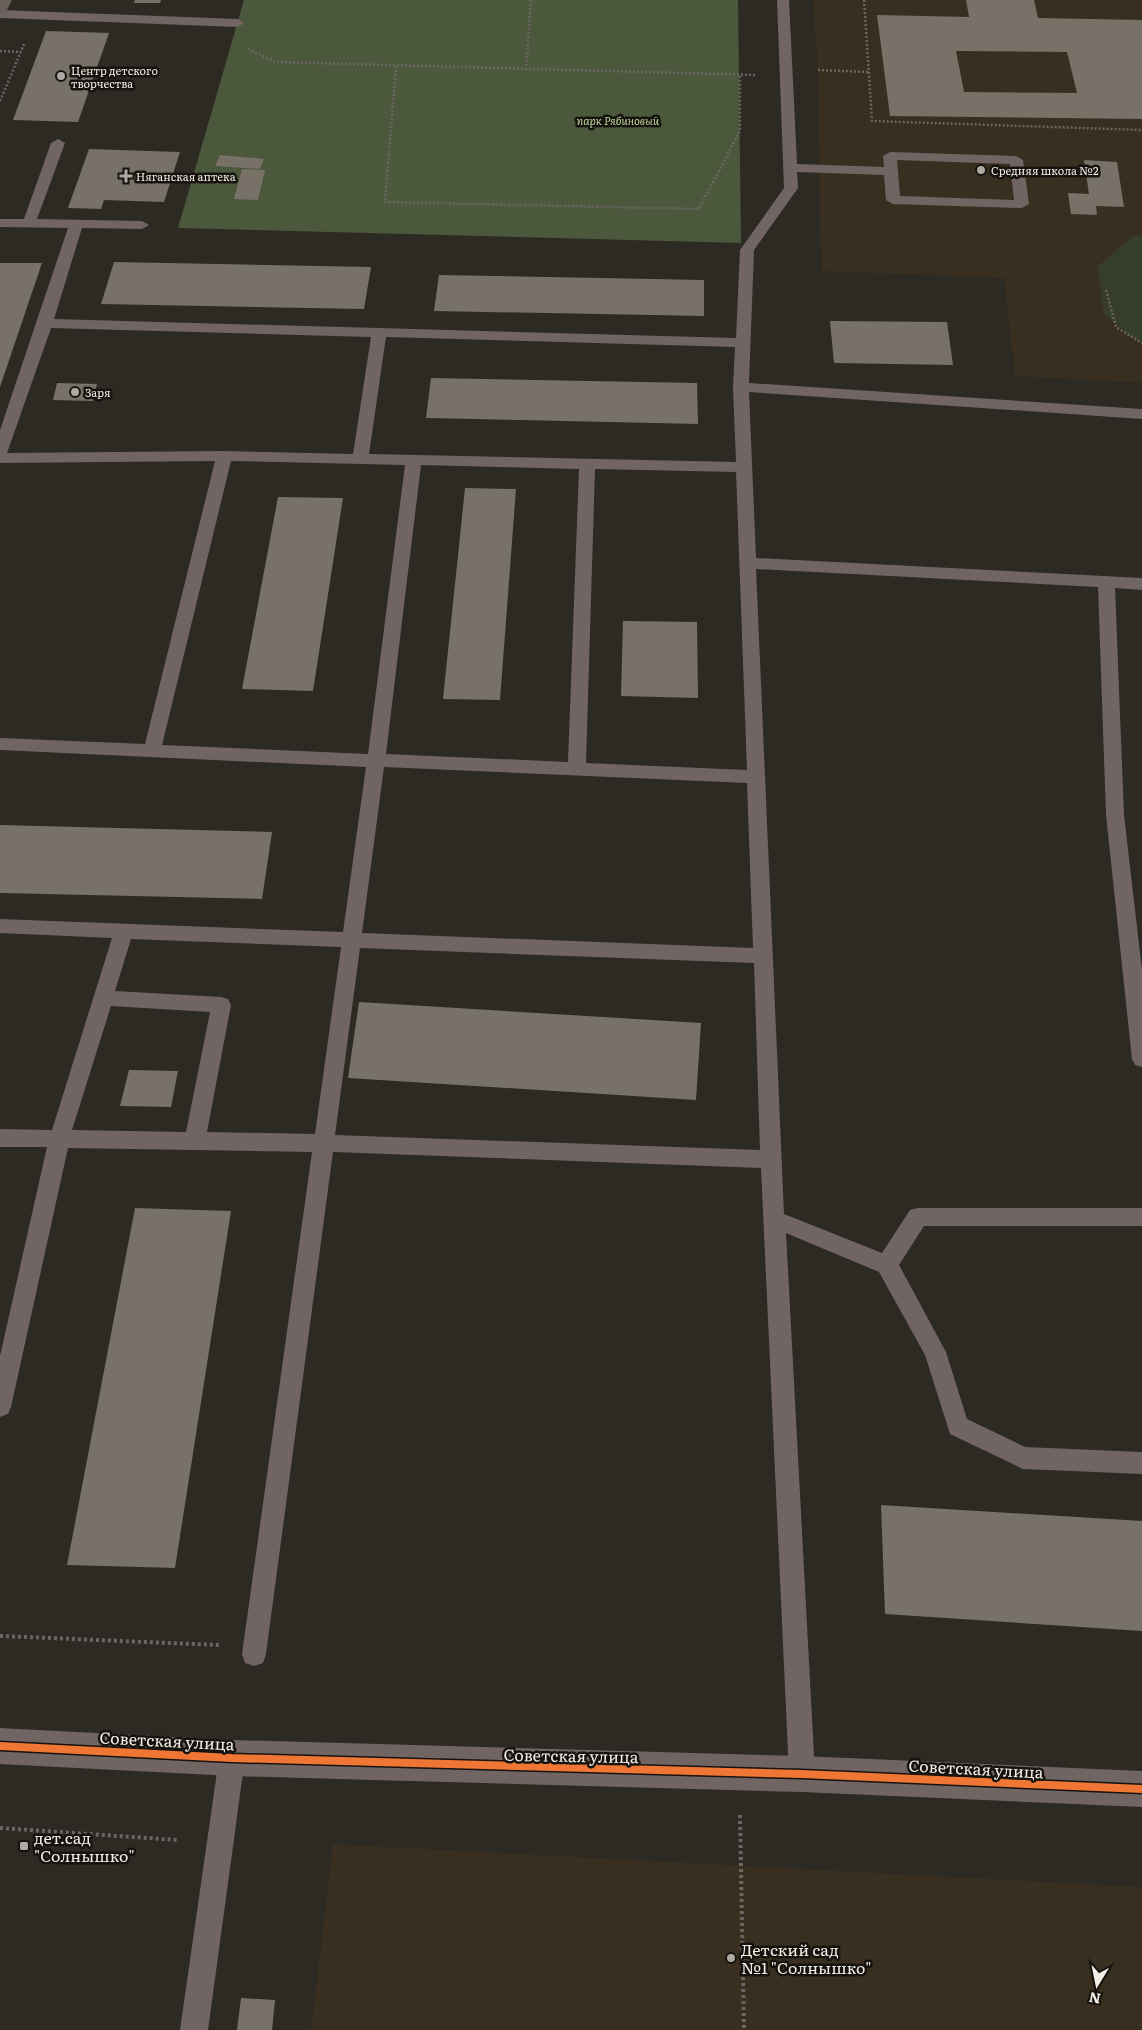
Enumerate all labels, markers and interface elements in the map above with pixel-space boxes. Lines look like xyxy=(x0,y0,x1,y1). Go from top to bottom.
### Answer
place label: Центр детского творчества xyxy=(71,62,158,91)
marker: Центр детского творчества xyxy=(55,70,67,82)
park label: парк Рябиновый xyxy=(577,112,660,128)
place label: Средняя школа №2 xyxy=(991,162,1099,178)
marker: Средняя школа №2 xyxy=(975,164,987,176)
place label: Няганская аптека xyxy=(136,168,236,184)
marker: Няганская аптека xyxy=(120,170,132,182)
place label: Заря xyxy=(85,384,111,400)
marker: Заря xyxy=(69,386,81,398)
street label: Советская улица xyxy=(99,1724,235,1756)
street label: Советская улица xyxy=(503,1742,639,1768)
street label: Советская улица xyxy=(908,1752,1044,1784)
place label: дет.сад "Солнышко" xyxy=(34,1825,135,1867)
marker: дет.сад "Солнышко" xyxy=(18,1840,30,1852)
place label: Детский сад №1 "Солнышко" xyxy=(741,1937,872,1979)
marker: Детский сад №1 "Солнышко" xyxy=(725,1952,737,1964)
north arrow xyxy=(1072,1960,1122,2010)
text: N xyxy=(1087,1988,1102,2010)

